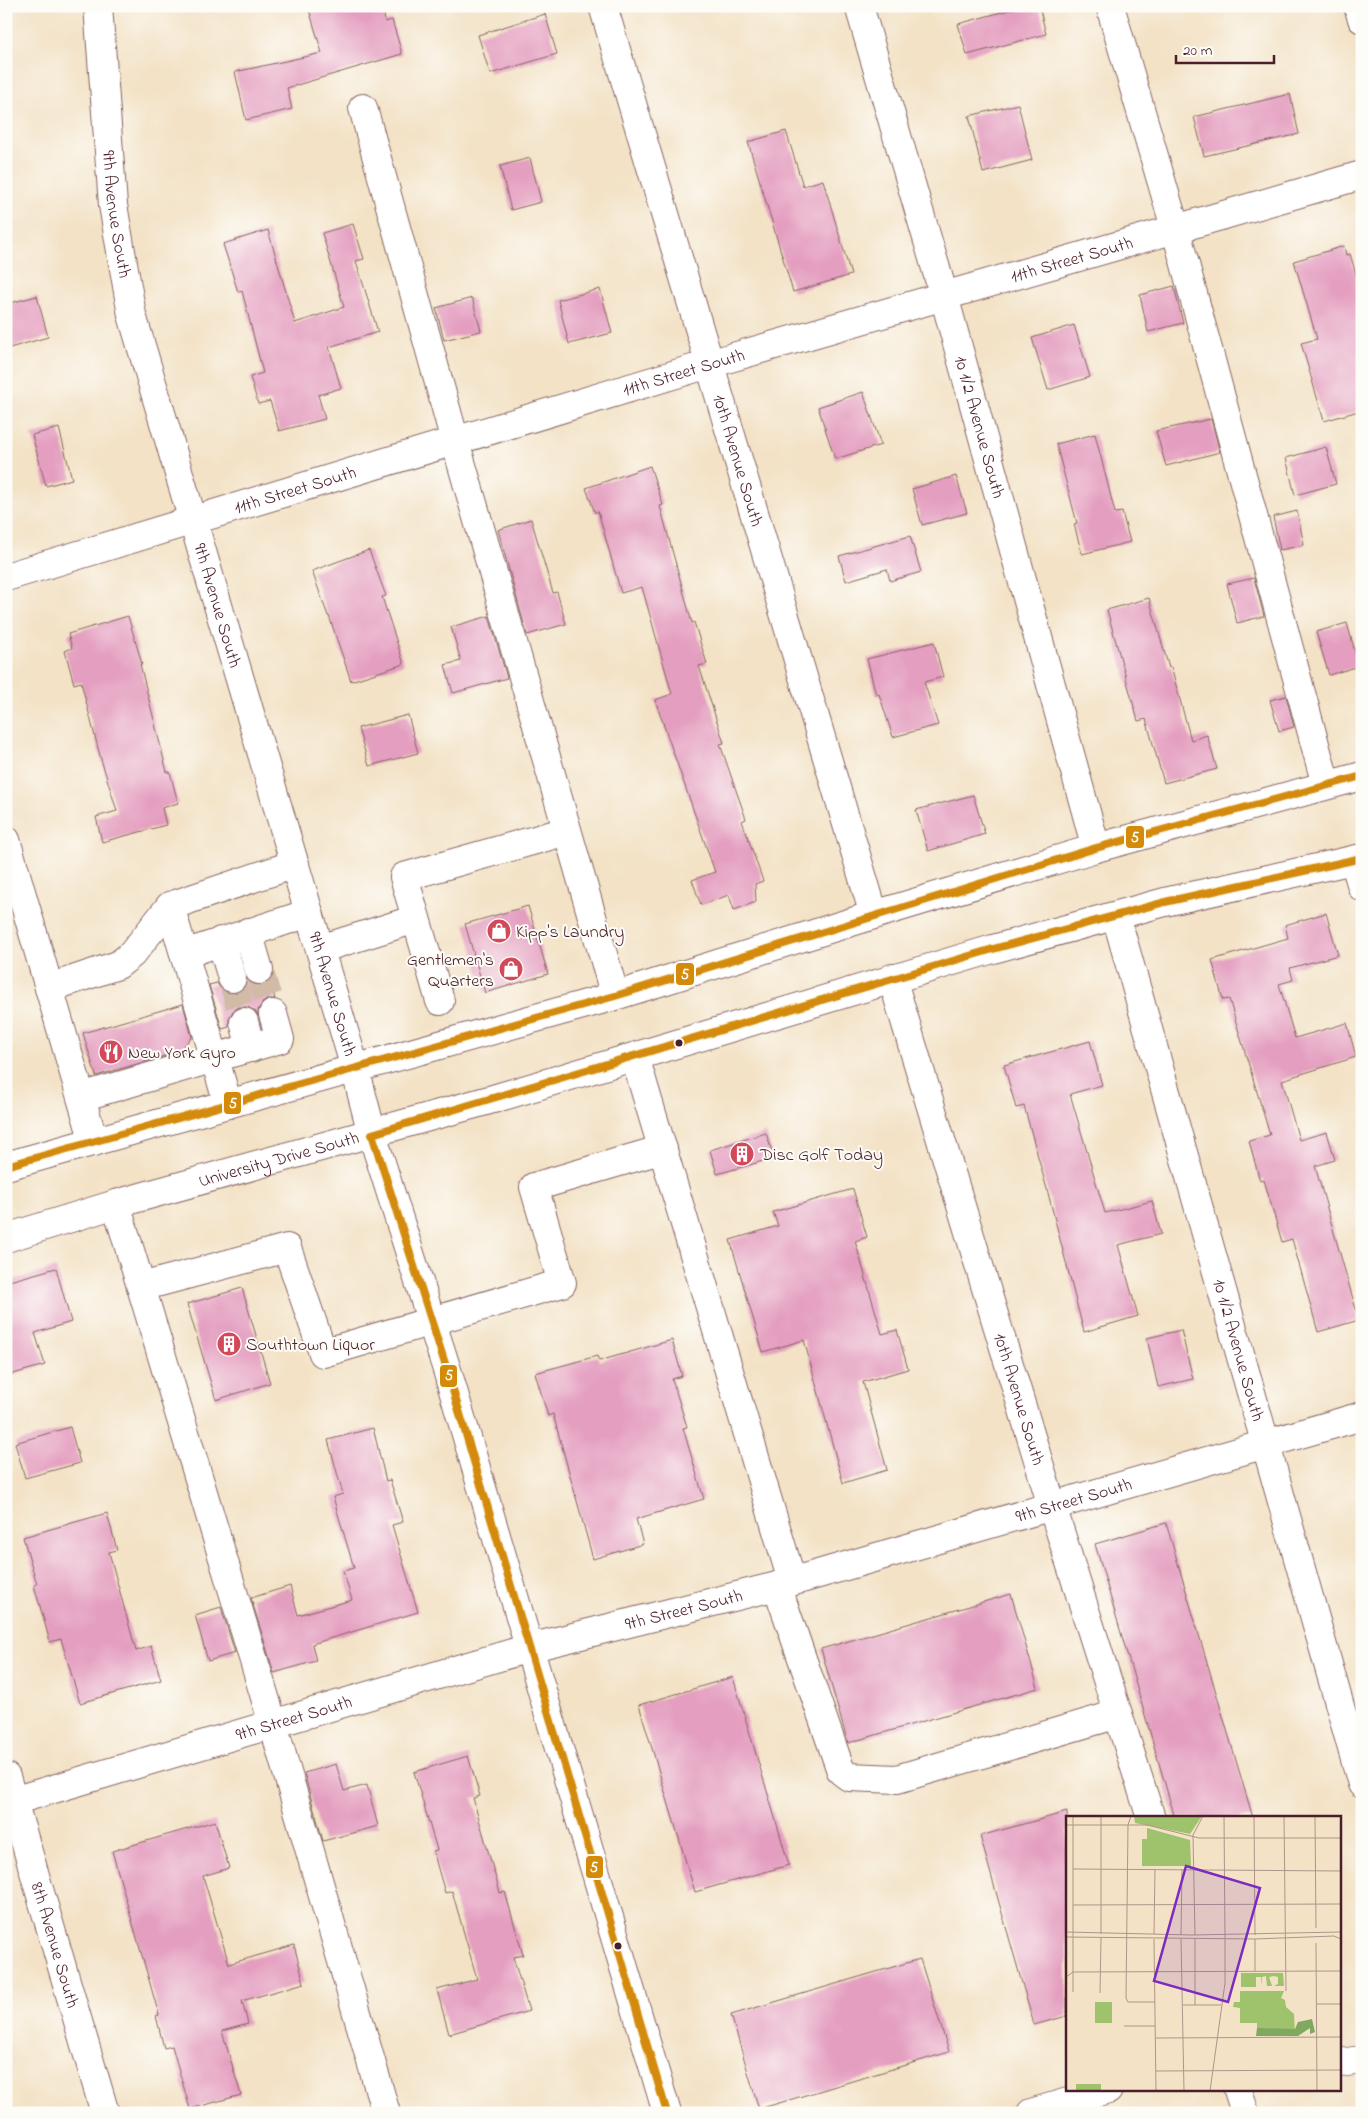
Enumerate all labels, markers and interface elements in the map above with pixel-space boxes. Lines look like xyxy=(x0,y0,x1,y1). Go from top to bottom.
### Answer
scale bar xyxy=(1176,32,1273,64)
text: 20 m xyxy=(1183,40,1213,62)
street label: 9th Avenue South xyxy=(94,149,136,280)
street label: 11th Street South xyxy=(1008,231,1136,291)
street label: 11th Street South xyxy=(620,343,748,404)
street label: 10 1/2 Avenue South xyxy=(946,353,1010,502)
street label: 10th Avenue South xyxy=(705,392,769,530)
street label: 11th Street South xyxy=(231,461,360,522)
street label: 9th Avenue South xyxy=(185,541,247,671)
line badge: 5 xyxy=(1125,825,1145,849)
text: 5 xyxy=(1131,828,1139,849)
shop icon: Kipp's Laundry xyxy=(486,918,512,944)
place label: Kipp's Laundry xyxy=(516,920,624,946)
street label: 9th Avenue South xyxy=(300,929,362,1060)
place label: Gentlemen's Quarters xyxy=(407,948,494,995)
shop icon: Gentlemen's Quarters xyxy=(498,956,524,982)
line badge: 5 xyxy=(675,962,695,986)
text: 5 xyxy=(681,965,689,986)
unlabelled marker xyxy=(674,1038,684,1048)
restaurant icon: New York Gyro xyxy=(98,1039,124,1065)
place label: New York Gyro xyxy=(128,1041,236,1067)
line badge: 5 xyxy=(223,1091,242,1115)
text: 5 xyxy=(229,1094,237,1115)
street label: University Drive South xyxy=(196,1126,362,1195)
building icon: Disc Golf Today xyxy=(729,1141,755,1167)
place label: Disc Golf Today xyxy=(759,1143,883,1169)
street label: 10 1/2 Avenue South xyxy=(1205,1276,1270,1425)
street label: 10th Avenue South xyxy=(985,1330,1050,1469)
building icon: Southtown Liquor xyxy=(216,1331,242,1357)
place label: Southtown Liquor xyxy=(246,1333,375,1359)
line badge: 5 xyxy=(439,1364,458,1388)
text: 5 xyxy=(445,1366,453,1387)
street label: 9th Street South xyxy=(1013,1472,1136,1531)
street label: 9th Street South xyxy=(623,1584,746,1638)
street label: 9th Street South xyxy=(233,1690,356,1749)
inset map xyxy=(1066,1816,1340,2092)
line badge: 5 xyxy=(585,1855,604,1879)
text: 5 xyxy=(590,1858,598,1879)
street label: 8th Avenue South xyxy=(23,1879,84,2011)
unlabelled marker xyxy=(613,1941,623,1951)

